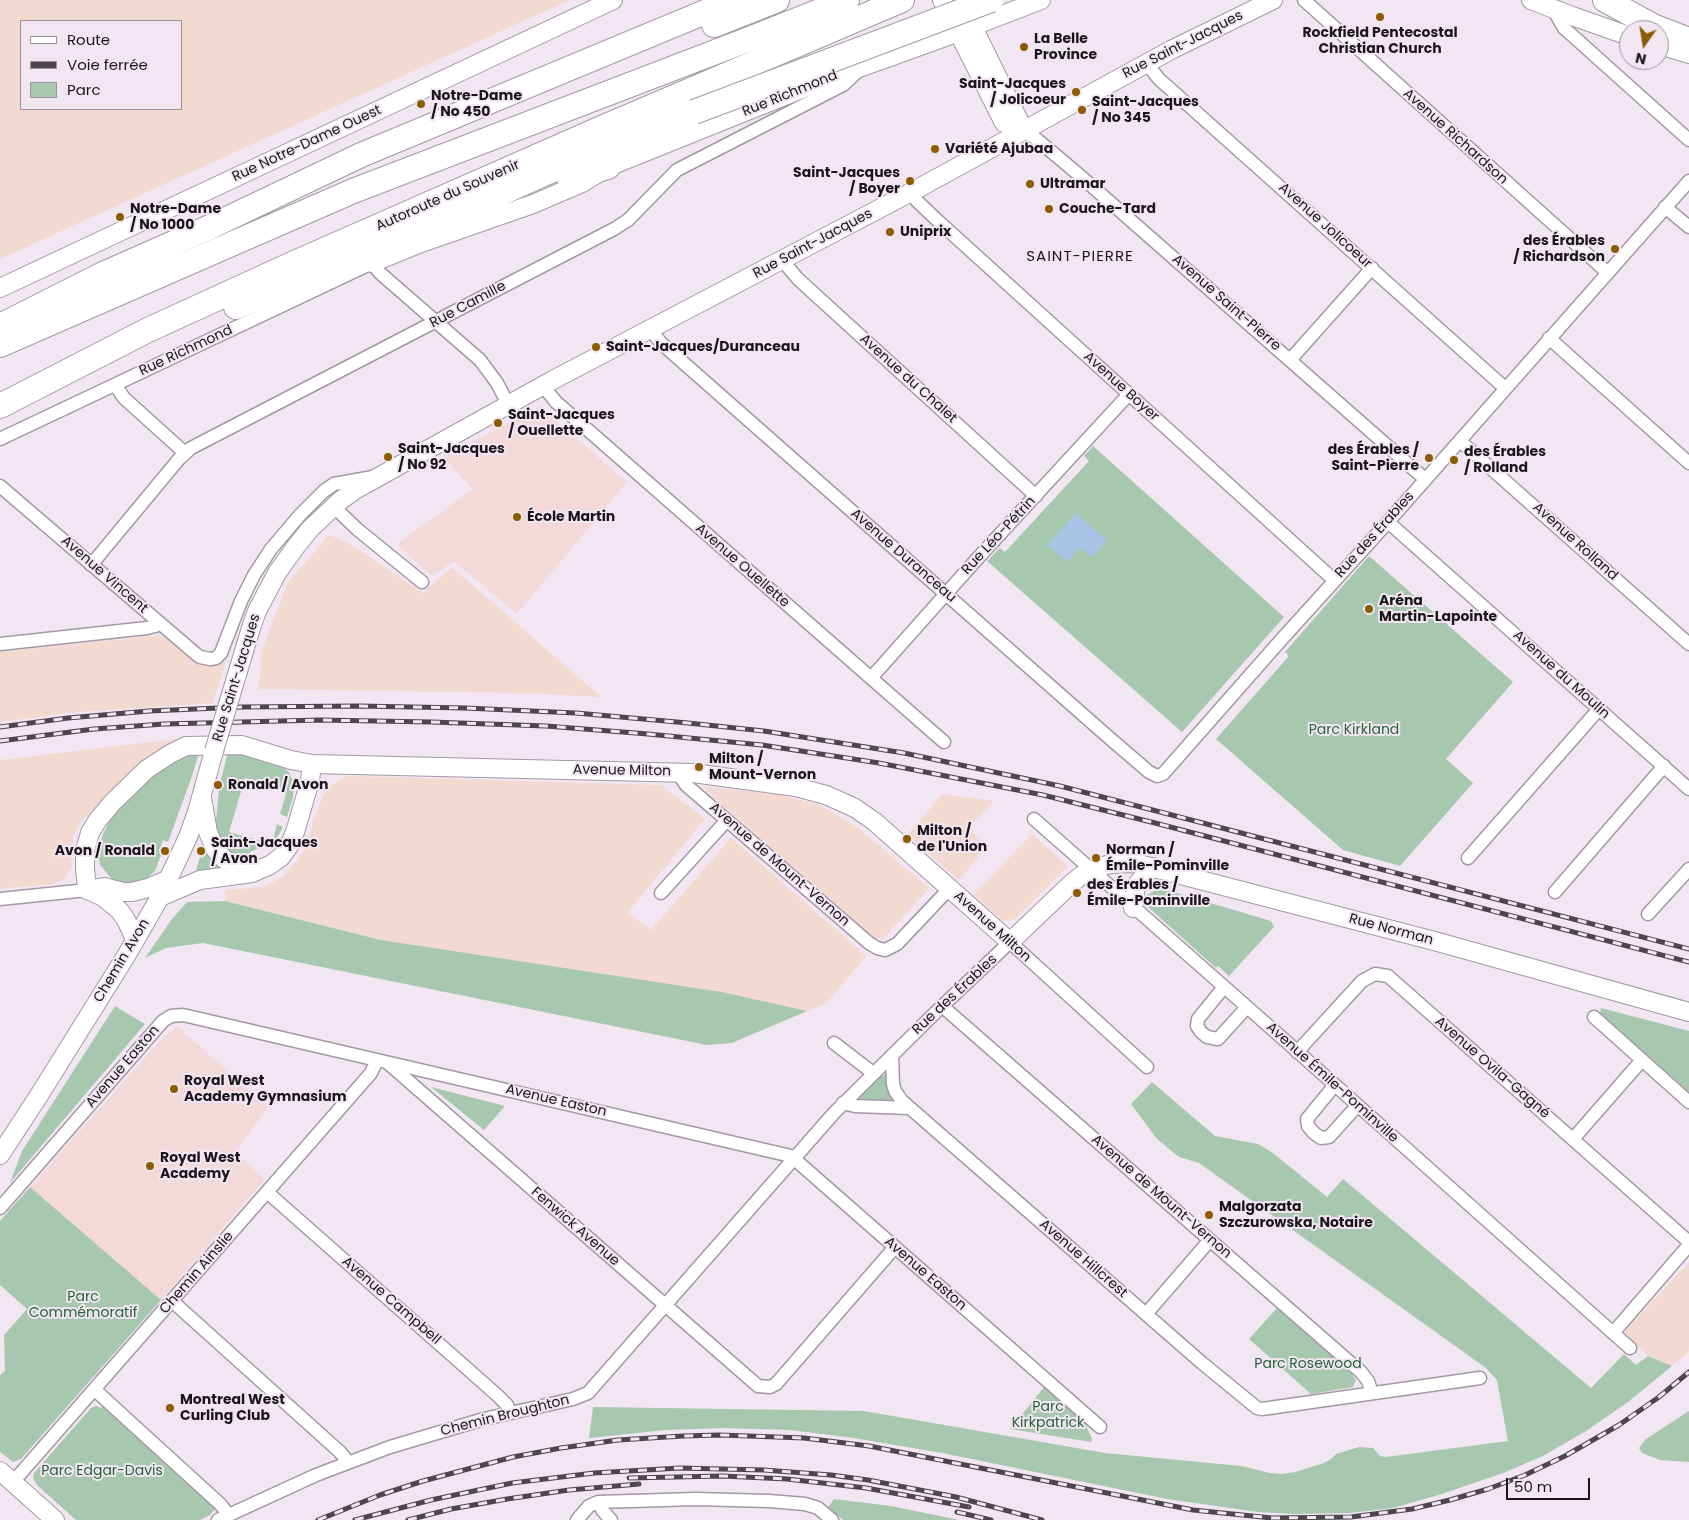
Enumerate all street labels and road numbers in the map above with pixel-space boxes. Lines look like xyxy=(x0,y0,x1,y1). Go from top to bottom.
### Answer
street label: Rue Saint-Jacques xyxy=(1120,7,1246,83)
street label: Rue Richmond xyxy=(740,67,840,121)
street label: Avenue Richardson xyxy=(1399,86,1511,188)
street label: Rue Notre-Dame Ouest xyxy=(230,102,384,186)
street label: Autoroute du Souvenir xyxy=(374,157,522,235)
street label: Avenue Jolicoeur xyxy=(1275,180,1375,272)
street label: Rue Saint-Jacques xyxy=(751,205,875,283)
street label: Avenue Saint-Pierre xyxy=(1168,251,1284,355)
street label: Rue Camille xyxy=(427,278,509,332)
street label: Rue Richmond xyxy=(137,322,235,380)
street label: Avenue du Chalet xyxy=(856,331,960,427)
street label: Avenue Boyer xyxy=(1080,349,1162,425)
street label: Rue des Érables xyxy=(1332,489,1418,581)
street label: Rue Léo-Pétrin xyxy=(958,493,1040,579)
street label: Avenue Rolland xyxy=(1529,499,1621,585)
street label: Avenue Duranceau xyxy=(847,506,959,606)
street label: Avenue Ouellette xyxy=(691,520,793,612)
street label: Avenue Vincent xyxy=(57,533,151,617)
street label: Rue Saint-Jacques xyxy=(210,612,264,744)
street label: Avenue du Moulin xyxy=(1509,627,1613,723)
street label: Avenue Milton xyxy=(573,762,671,780)
street label: Avenue de Mount-Vernon xyxy=(705,800,853,930)
street label: Avenue Milton xyxy=(950,888,1034,966)
street label: Rue Norman xyxy=(1347,911,1435,949)
street label: Chemin Avon xyxy=(91,916,153,1006)
street label: Rue des Érables xyxy=(909,951,1001,1039)
street label: Avenue Ovila-Gagné xyxy=(1431,1014,1553,1122)
street label: Avenue Émile-Pominville xyxy=(1262,1019,1402,1147)
street label: Avenue Easton xyxy=(83,1023,163,1111)
street label: Avenue Easton xyxy=(504,1081,608,1121)
street label: Avenue de Mount-Vernon xyxy=(1087,1132,1235,1262)
street label: Fenwick Avenue xyxy=(527,1184,623,1270)
street label: Avenue Hillcrest xyxy=(1036,1216,1130,1302)
street label: Chemin Ainslie xyxy=(157,1228,237,1318)
street label: Avenue Easton xyxy=(881,1234,969,1314)
street label: Avenue Campbell xyxy=(338,1253,444,1349)
street label: Chemin Broughton xyxy=(439,1392,571,1440)

